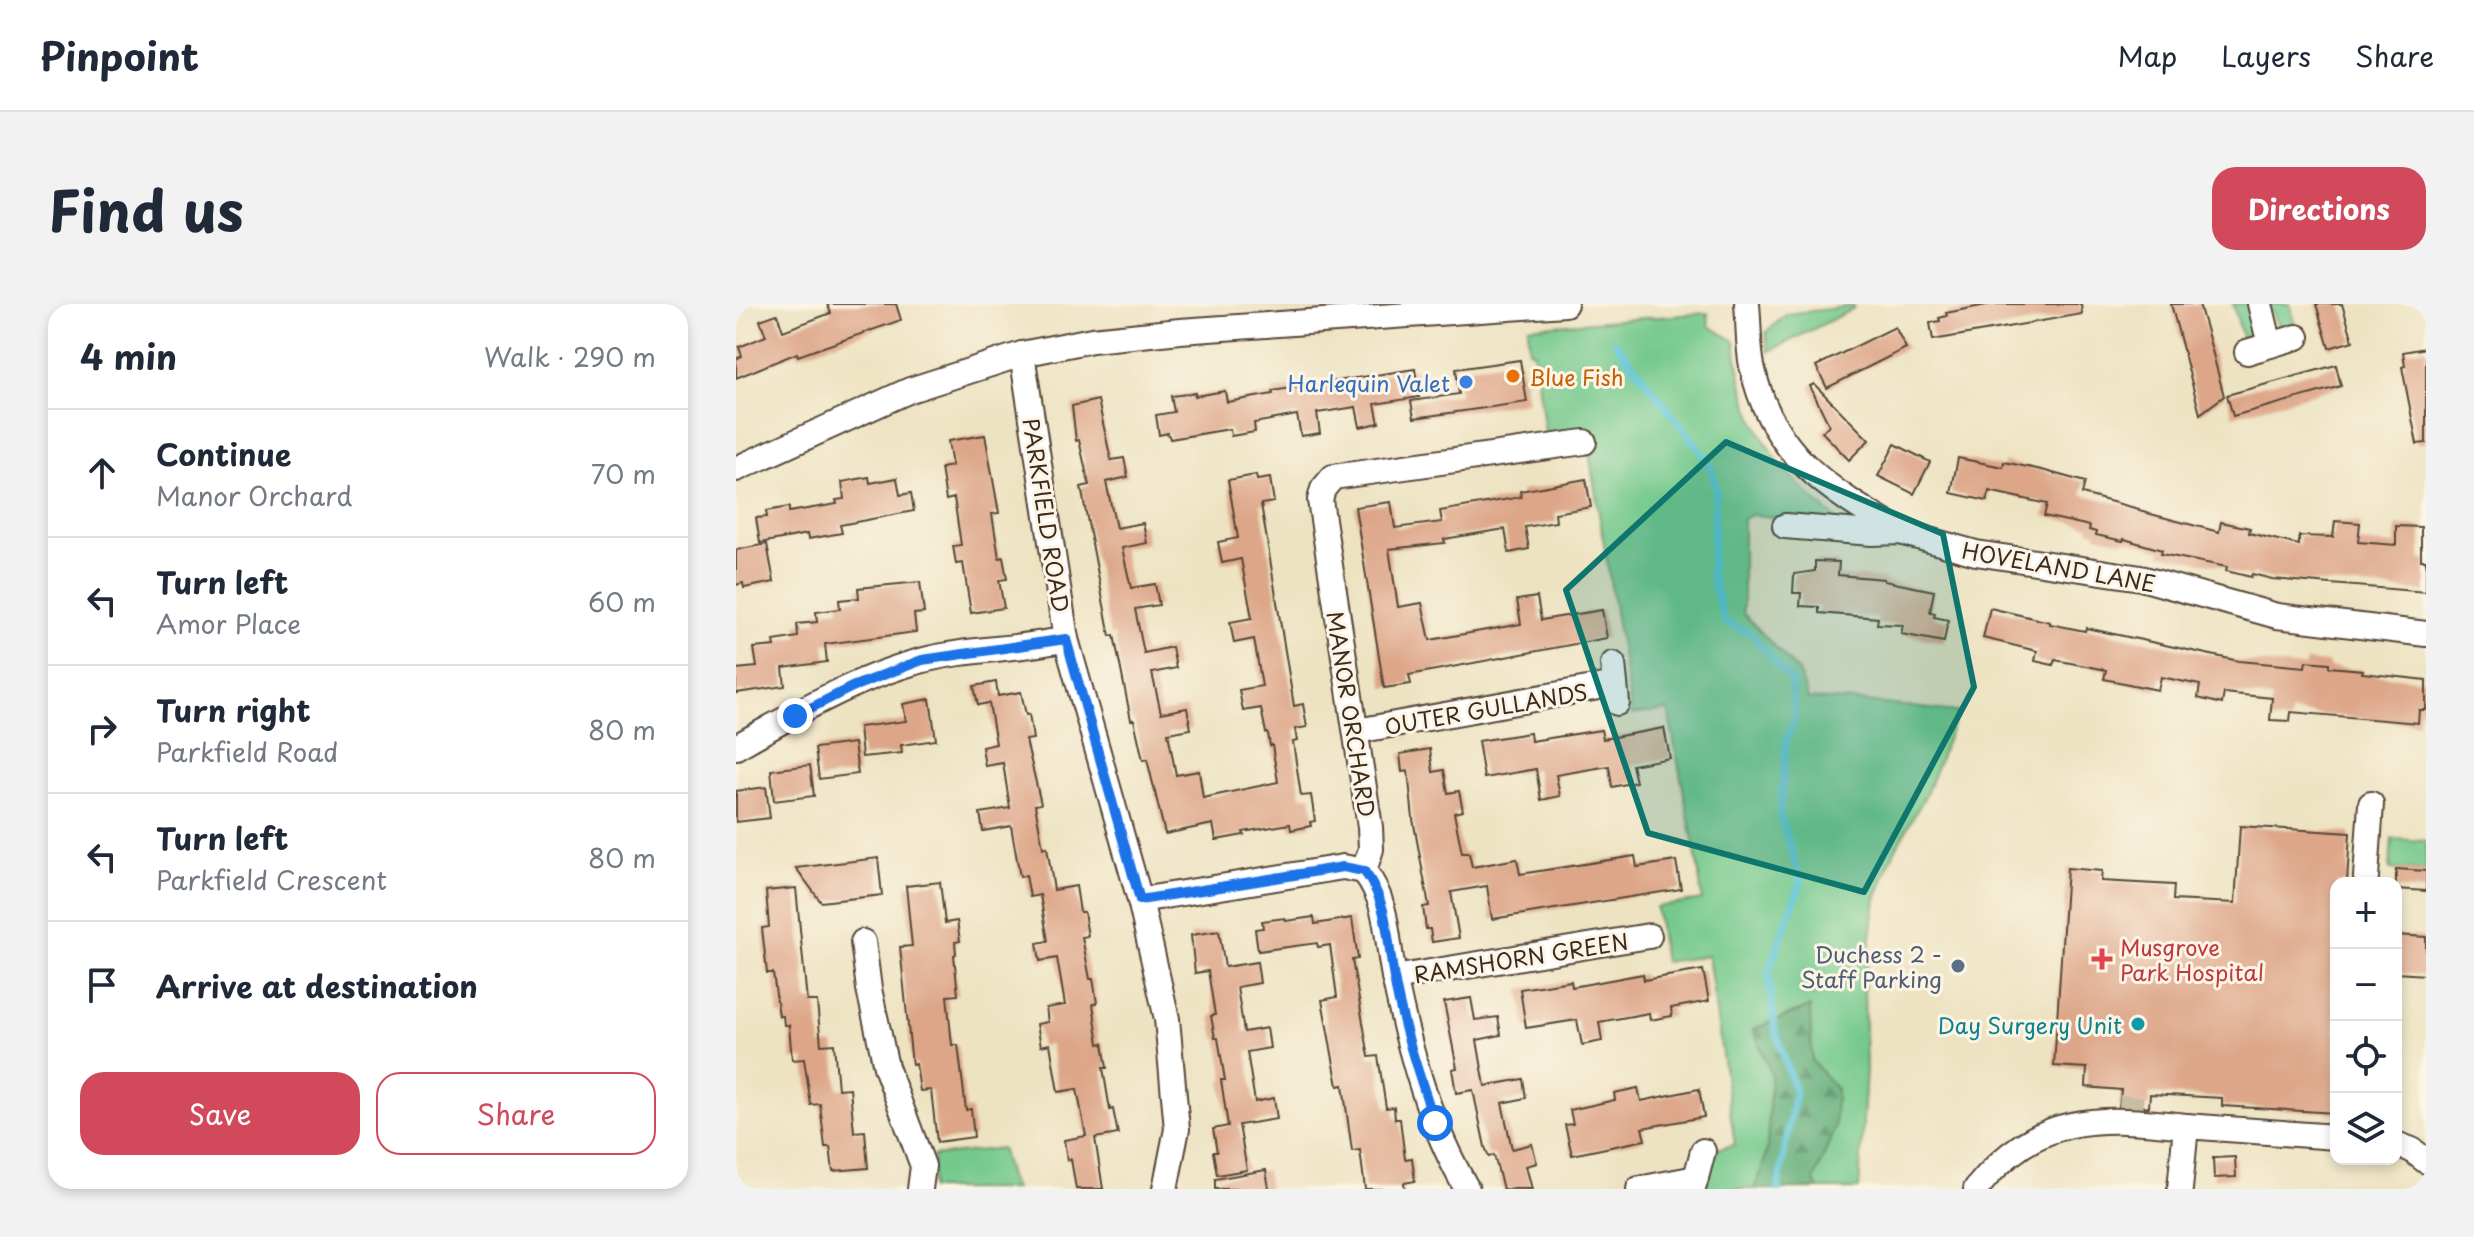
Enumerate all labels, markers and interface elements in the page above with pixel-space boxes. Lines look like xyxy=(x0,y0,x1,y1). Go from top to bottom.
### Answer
text: Pinpoint xyxy=(40,27,199,84)
text: Map xyxy=(2117,34,2177,77)
text: Layers xyxy=(2221,34,2311,77)
text: Share xyxy=(2355,34,2434,77)
text: Find us xyxy=(48,166,244,251)
button: Directions xyxy=(2212,167,2426,250)
text: 4 min xyxy=(80,330,177,382)
text: Walk · 290 m xyxy=(484,337,656,376)
place label: Blue Fish xyxy=(1529,360,1624,393)
place label: Harlequin Valet xyxy=(1288,366,1450,399)
marker: Blue Fish xyxy=(1504,367,1522,385)
marker: Harlequin Valet xyxy=(1457,373,1475,391)
street label: PARKFIELD ROAD xyxy=(1015,415,1079,615)
text: Continue xyxy=(156,431,291,476)
icon: ahead xyxy=(80,451,124,495)
text: 70 m xyxy=(591,454,656,493)
text: Manor Orchard xyxy=(156,476,352,515)
street label: HOVELAND LANE xyxy=(1960,533,2158,599)
text: Turn left xyxy=(156,559,288,604)
icon: left xyxy=(80,579,124,623)
text: 60 m xyxy=(588,582,656,621)
text: Amor Place xyxy=(156,604,301,643)
street label: MANOR ORCHARD xyxy=(1319,609,1385,819)
street label: OUTER GULLANDS xyxy=(1382,674,1590,742)
text: Turn right xyxy=(156,687,311,732)
route end xyxy=(777,698,813,734)
icon: right xyxy=(80,707,124,751)
text: 80 m xyxy=(588,710,656,749)
text: Parkfield Road xyxy=(156,732,338,771)
text: Turn left xyxy=(156,815,288,860)
icon: left xyxy=(80,835,124,879)
text: 80 m xyxy=(588,838,656,877)
text: Parkfield Crescent xyxy=(156,860,387,899)
map controls xyxy=(2330,877,2402,1165)
button: + xyxy=(2330,877,2402,949)
street label: RAMSHORN GREEN xyxy=(1411,924,1631,990)
place label: Musgrove Park Hospital xyxy=(2120,930,2264,988)
place label: Duchess 2 - Staff Parking xyxy=(1801,937,1942,995)
marker: Musgrove Park Hospital xyxy=(2091,948,2113,970)
button: − xyxy=(2330,949,2402,1021)
marker: Duchess 2 - Staff Parking xyxy=(1949,957,1967,975)
icon: arrive xyxy=(80,963,124,1007)
text: Arrive at destination xyxy=(156,963,478,1008)
place label: Day Surgery Unit xyxy=(1938,1008,2122,1041)
marker: Day Surgery Unit xyxy=(2129,1015,2147,1033)
button: locate xyxy=(2330,1021,2402,1093)
button: Save xyxy=(80,1072,360,1155)
button: Share xyxy=(376,1072,656,1155)
button: layers xyxy=(2330,1093,2402,1165)
route start xyxy=(1417,1105,1453,1141)

